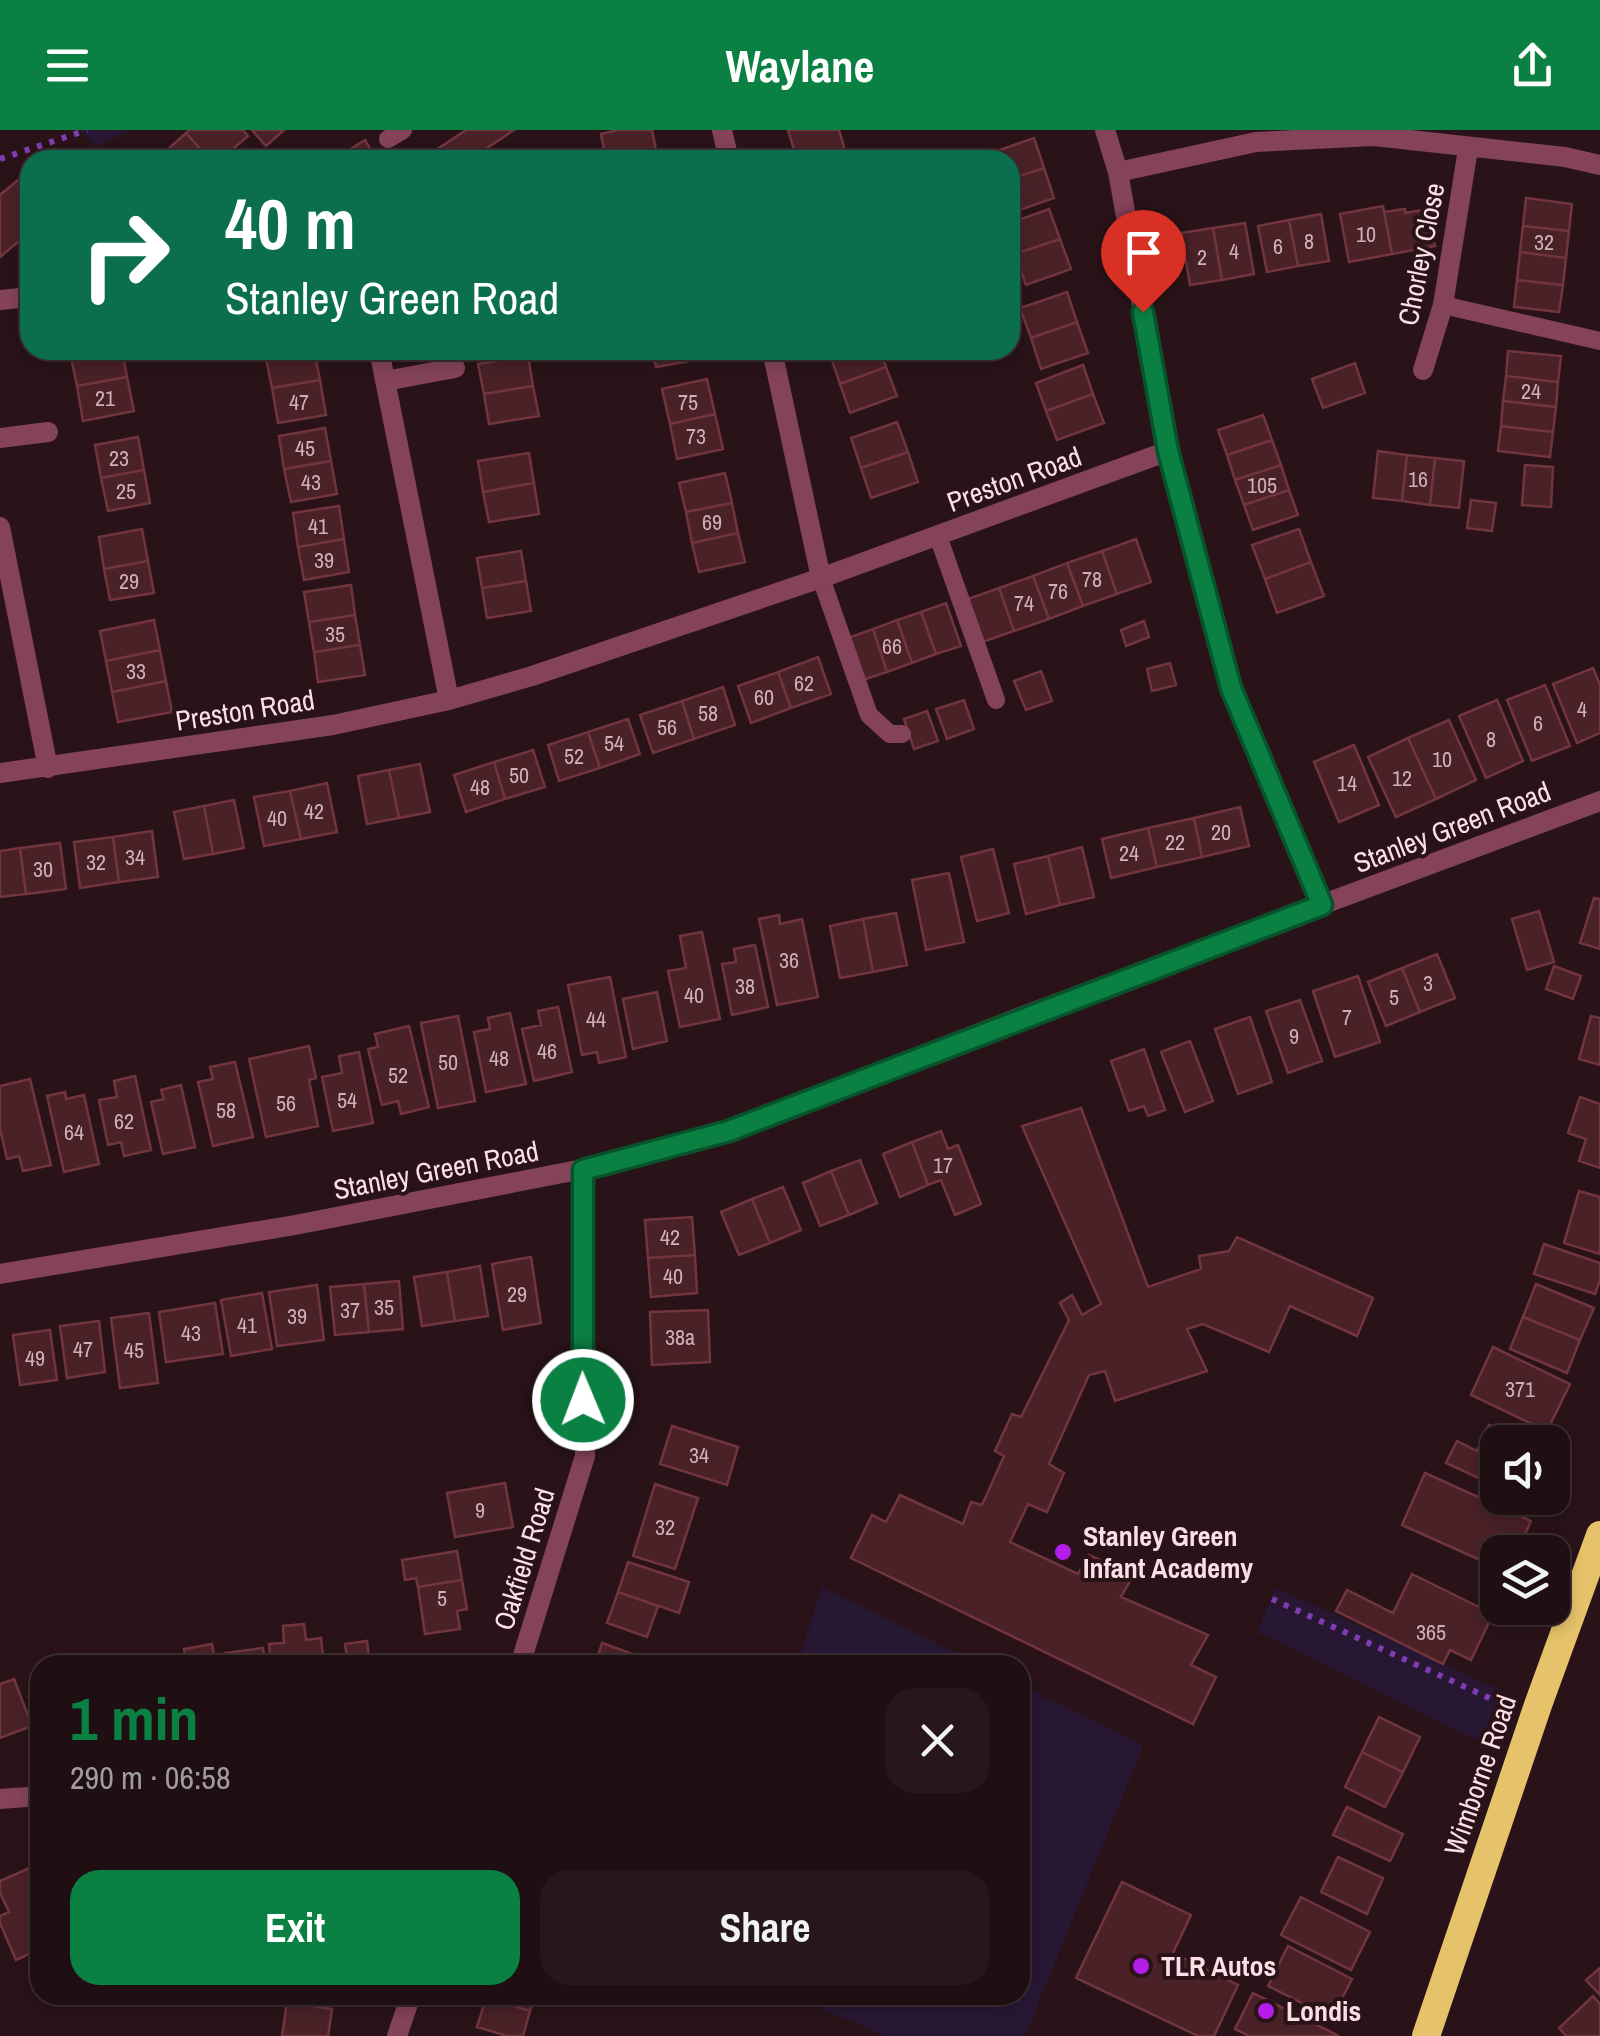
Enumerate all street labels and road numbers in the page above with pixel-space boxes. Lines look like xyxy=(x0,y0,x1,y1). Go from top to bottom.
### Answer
street label: Chorley Close xyxy=(1389,180,1453,328)
street label: Preston Road xyxy=(942,437,1086,521)
street label: Preston Road xyxy=(173,680,317,740)
street label: Stanley Green Road xyxy=(1348,772,1556,882)
street label: Stanley Green Road xyxy=(330,1132,542,1208)
street label: Oakfield Road xyxy=(484,1483,564,1635)
street label: Wimborne Road xyxy=(1435,1690,1525,1860)

